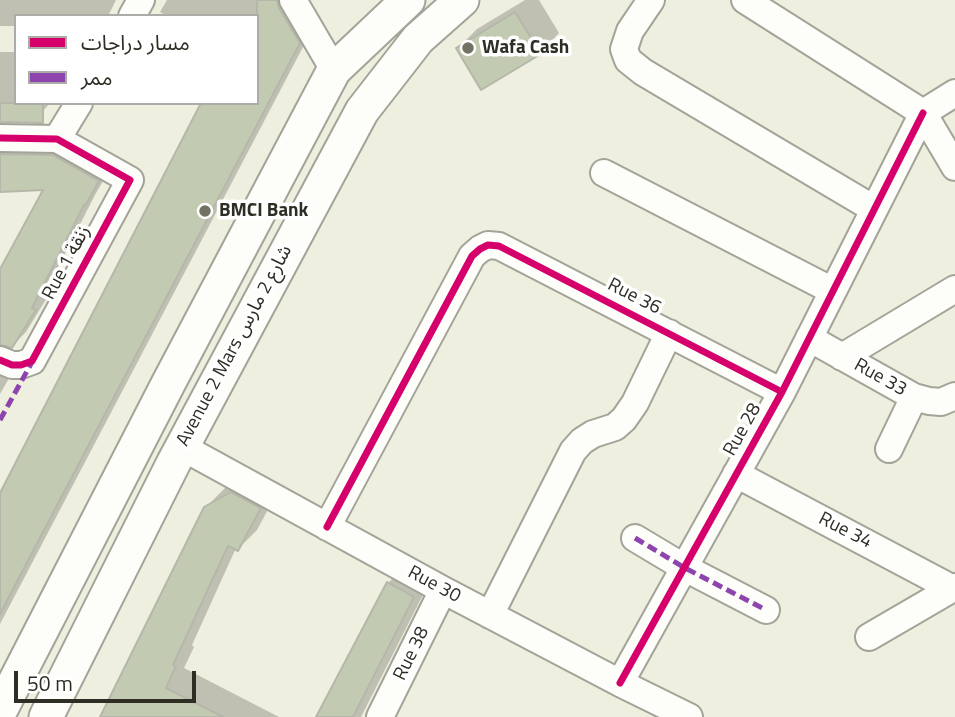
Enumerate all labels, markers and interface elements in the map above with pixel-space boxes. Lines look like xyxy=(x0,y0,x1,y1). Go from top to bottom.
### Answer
legend xyxy=(14,14,259,105)
text: مسار دراجات xyxy=(81,26,190,58)
place label: Wafa Cash xyxy=(482,37,569,59)
marker: Wafa Cash xyxy=(460,40,476,56)
text: ممر xyxy=(81,61,112,93)
place label: BMCI Bank xyxy=(219,200,308,222)
marker: BMCI Bank xyxy=(197,203,213,219)
street label: Rue 1 زنقة xyxy=(38,222,96,304)
street label: Avenue 2 Mars شارع 2 مارس xyxy=(172,242,298,450)
street label: Rue 36 xyxy=(604,274,664,320)
street label: Rue 33 xyxy=(850,354,910,402)
street label: Rue 28 xyxy=(719,400,767,460)
street label: Rue 34 xyxy=(815,508,875,554)
street label: Rue 30 xyxy=(404,562,464,608)
street label: Rue 38 xyxy=(389,623,435,685)
scale bar xyxy=(18,658,200,702)
text: 50 m xyxy=(27,667,73,699)

